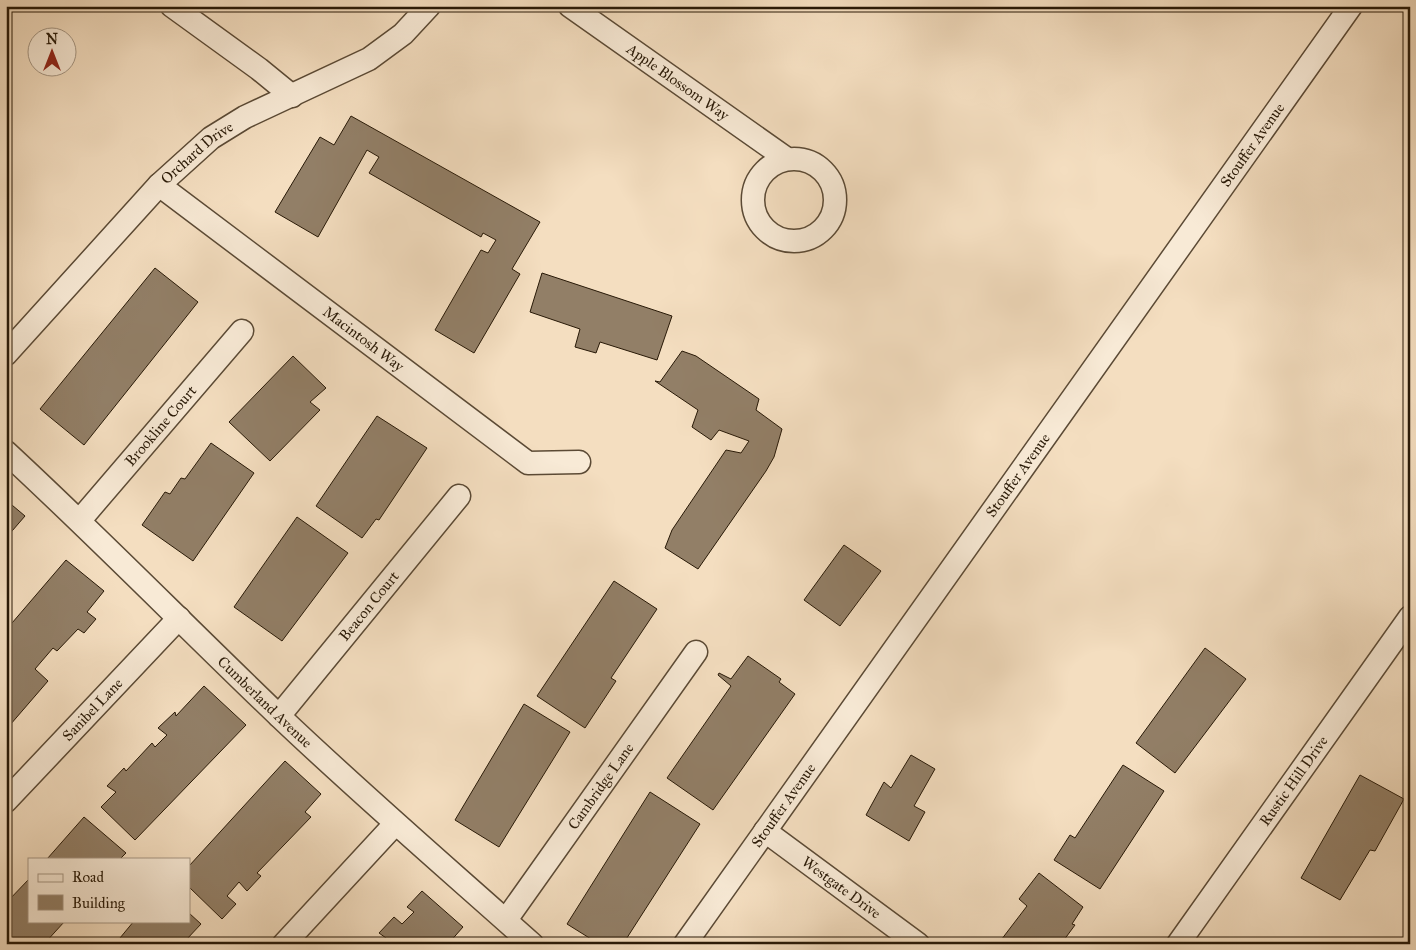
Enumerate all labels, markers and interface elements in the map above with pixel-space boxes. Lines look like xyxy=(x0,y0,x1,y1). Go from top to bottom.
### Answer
north arrow xyxy=(28,28,78,78)
text: N xyxy=(46,31,58,48)
street label: Apple Blossom Way xyxy=(622,39,733,125)
street label: Stouffer Avenue xyxy=(1216,99,1288,190)
street label: Orchard Drive xyxy=(157,117,237,188)
street label: Macintosh Way xyxy=(319,303,408,376)
street label: Brookline Court xyxy=(121,381,201,470)
street label: Stouffer Avenue xyxy=(982,430,1054,521)
street label: Beacon Court xyxy=(335,567,403,645)
street label: Cumberland Avenue xyxy=(214,653,316,752)
street label: Sanibel Lane xyxy=(59,674,127,745)
street label: Rustic Hill Drive xyxy=(1256,732,1332,829)
street label: Cambridge Lane xyxy=(564,739,638,833)
street label: Stouffer Avenue xyxy=(747,760,819,851)
street label: Westgate Drive xyxy=(798,852,884,922)
legend xyxy=(28,858,190,922)
text: Road xyxy=(72,868,104,886)
text: Building xyxy=(72,894,126,912)

